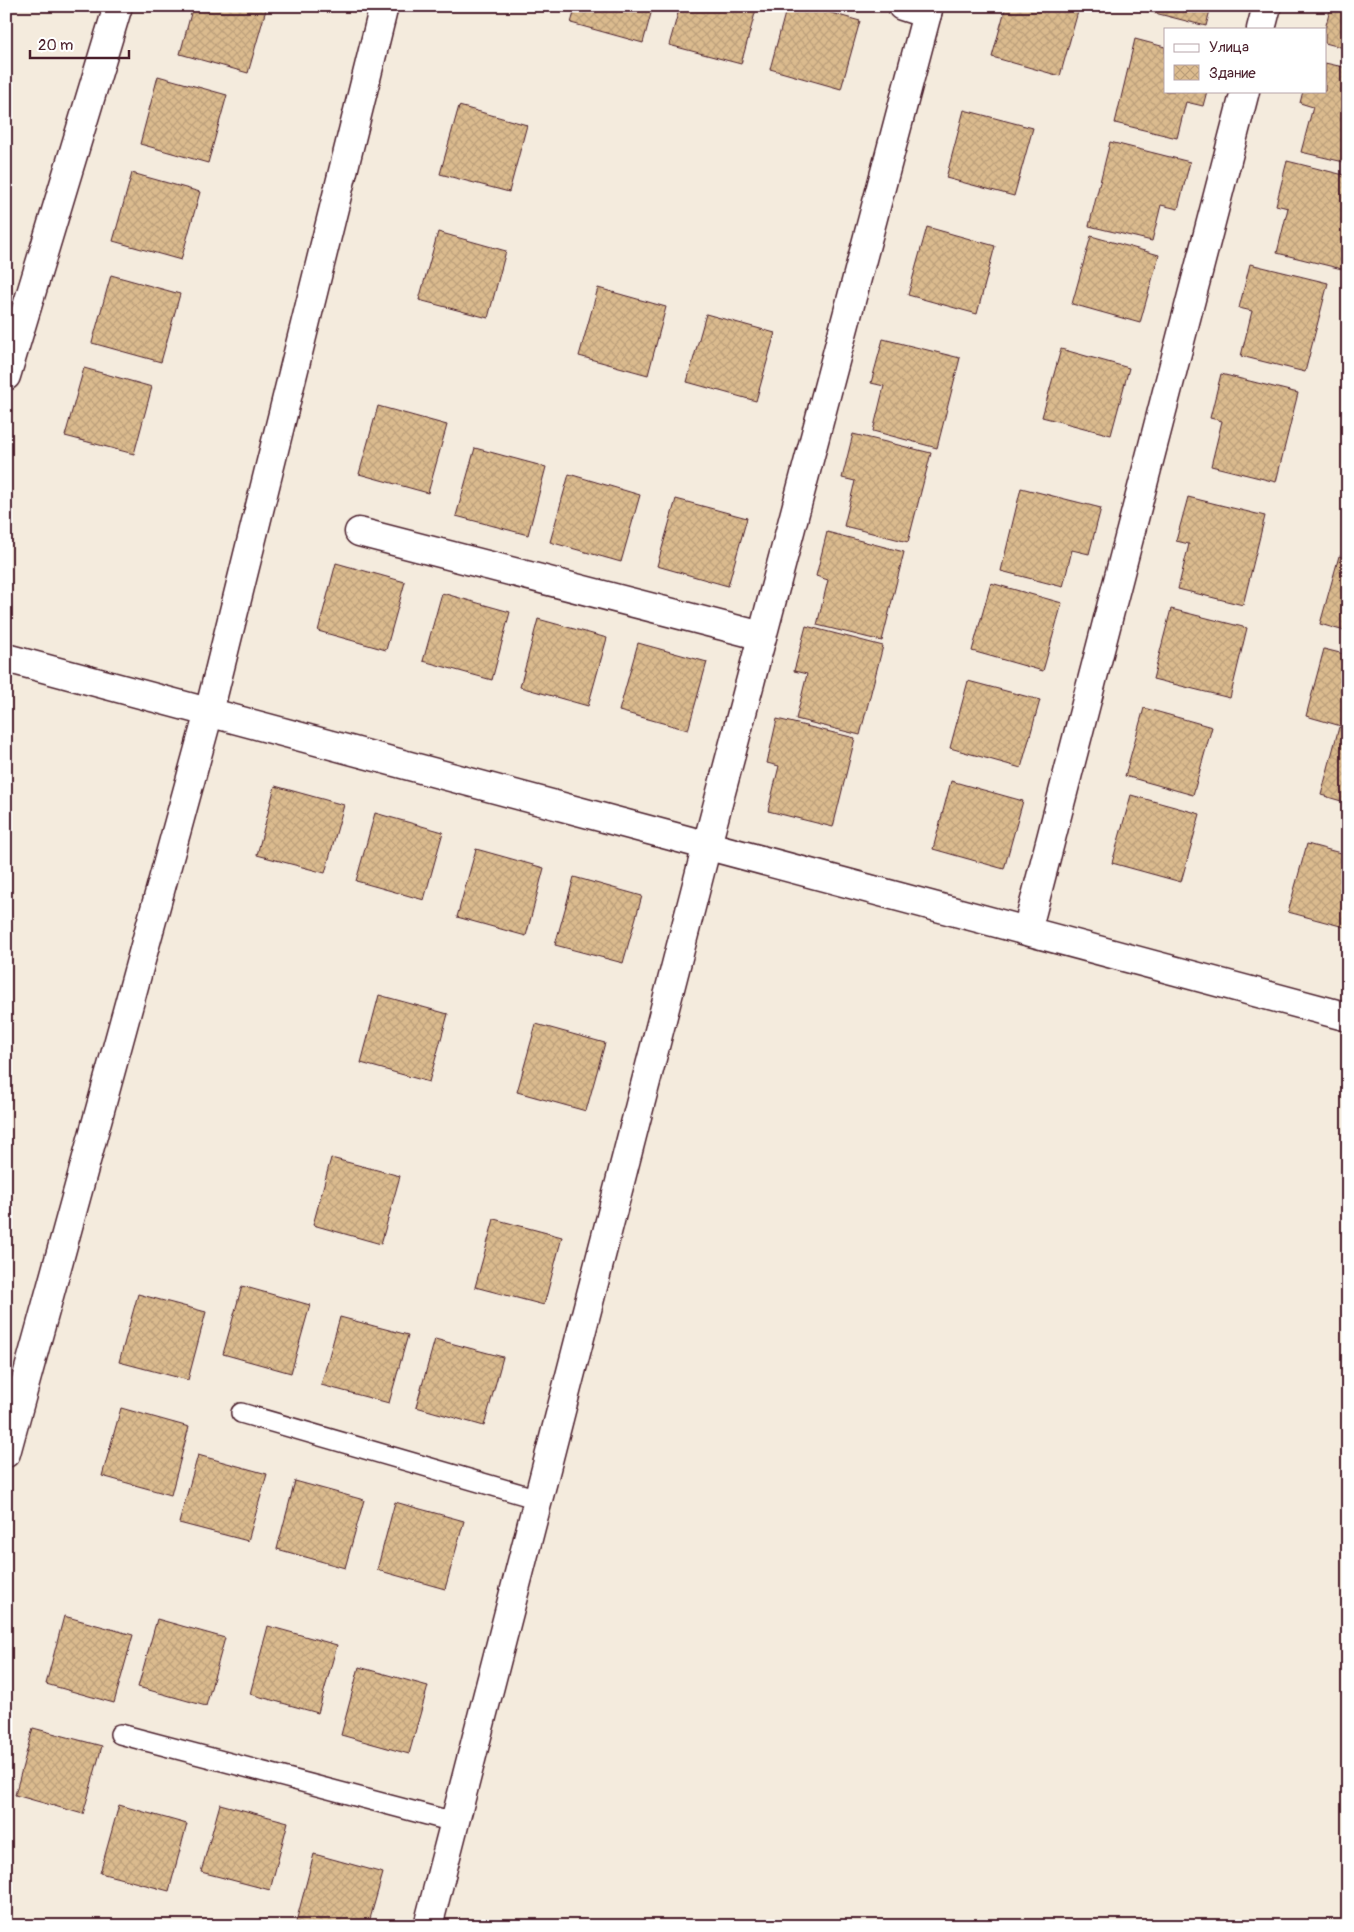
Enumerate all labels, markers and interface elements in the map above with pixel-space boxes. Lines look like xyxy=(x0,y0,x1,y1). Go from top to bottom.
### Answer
scale bar xyxy=(30,28,129,60)
legend xyxy=(1164,28,1326,92)
text: 20 m xyxy=(38,36,73,55)
text: Улица xyxy=(1209,38,1249,57)
text: Здание xyxy=(1209,64,1256,83)

